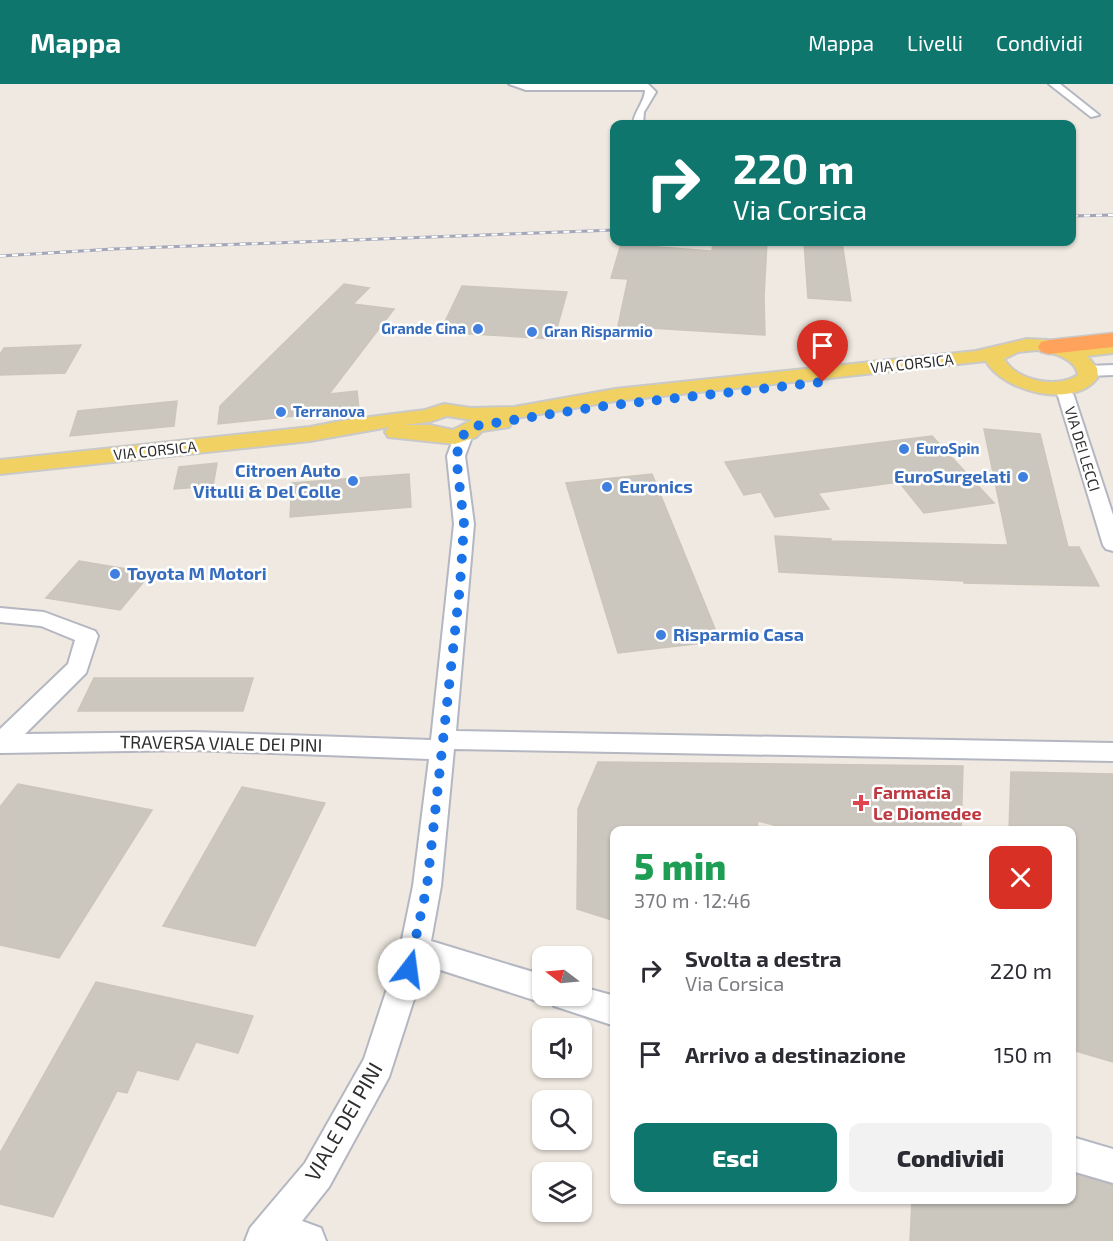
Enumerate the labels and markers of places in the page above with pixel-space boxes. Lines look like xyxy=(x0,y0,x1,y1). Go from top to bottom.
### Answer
place label: Grande Cina xyxy=(381,319,466,337)
pin xyxy=(797,320,848,382)
marker: Grande Cina xyxy=(471,322,485,336)
place label: Gran Risparmio xyxy=(544,322,653,340)
marker: Gran Risparmio xyxy=(525,325,539,339)
place label: Terranova xyxy=(293,402,365,420)
marker: Terranova xyxy=(274,405,288,419)
place label: EuroSpin xyxy=(916,439,980,457)
marker: EuroSpin xyxy=(897,442,911,456)
place label: Citroen Auto Vitulli & Del Colle xyxy=(193,459,341,502)
place label: EuroSurgelati xyxy=(894,465,1011,487)
marker: EuroSurgelati xyxy=(1016,470,1030,484)
marker: Citroen Auto Vitulli & Del Colle xyxy=(346,474,360,488)
place label: Euronics xyxy=(619,475,693,497)
marker: Euronics xyxy=(600,480,614,494)
place label: Toyota M Motori xyxy=(127,562,267,584)
marker: Toyota M Motori xyxy=(108,567,122,581)
place label: Risparmio Casa xyxy=(673,623,804,645)
marker: Risparmio Casa xyxy=(654,628,668,642)
place label: Farmacia Le Diomedee xyxy=(873,781,982,824)
marker: Farmacia Le Diomedee xyxy=(854,796,868,810)

